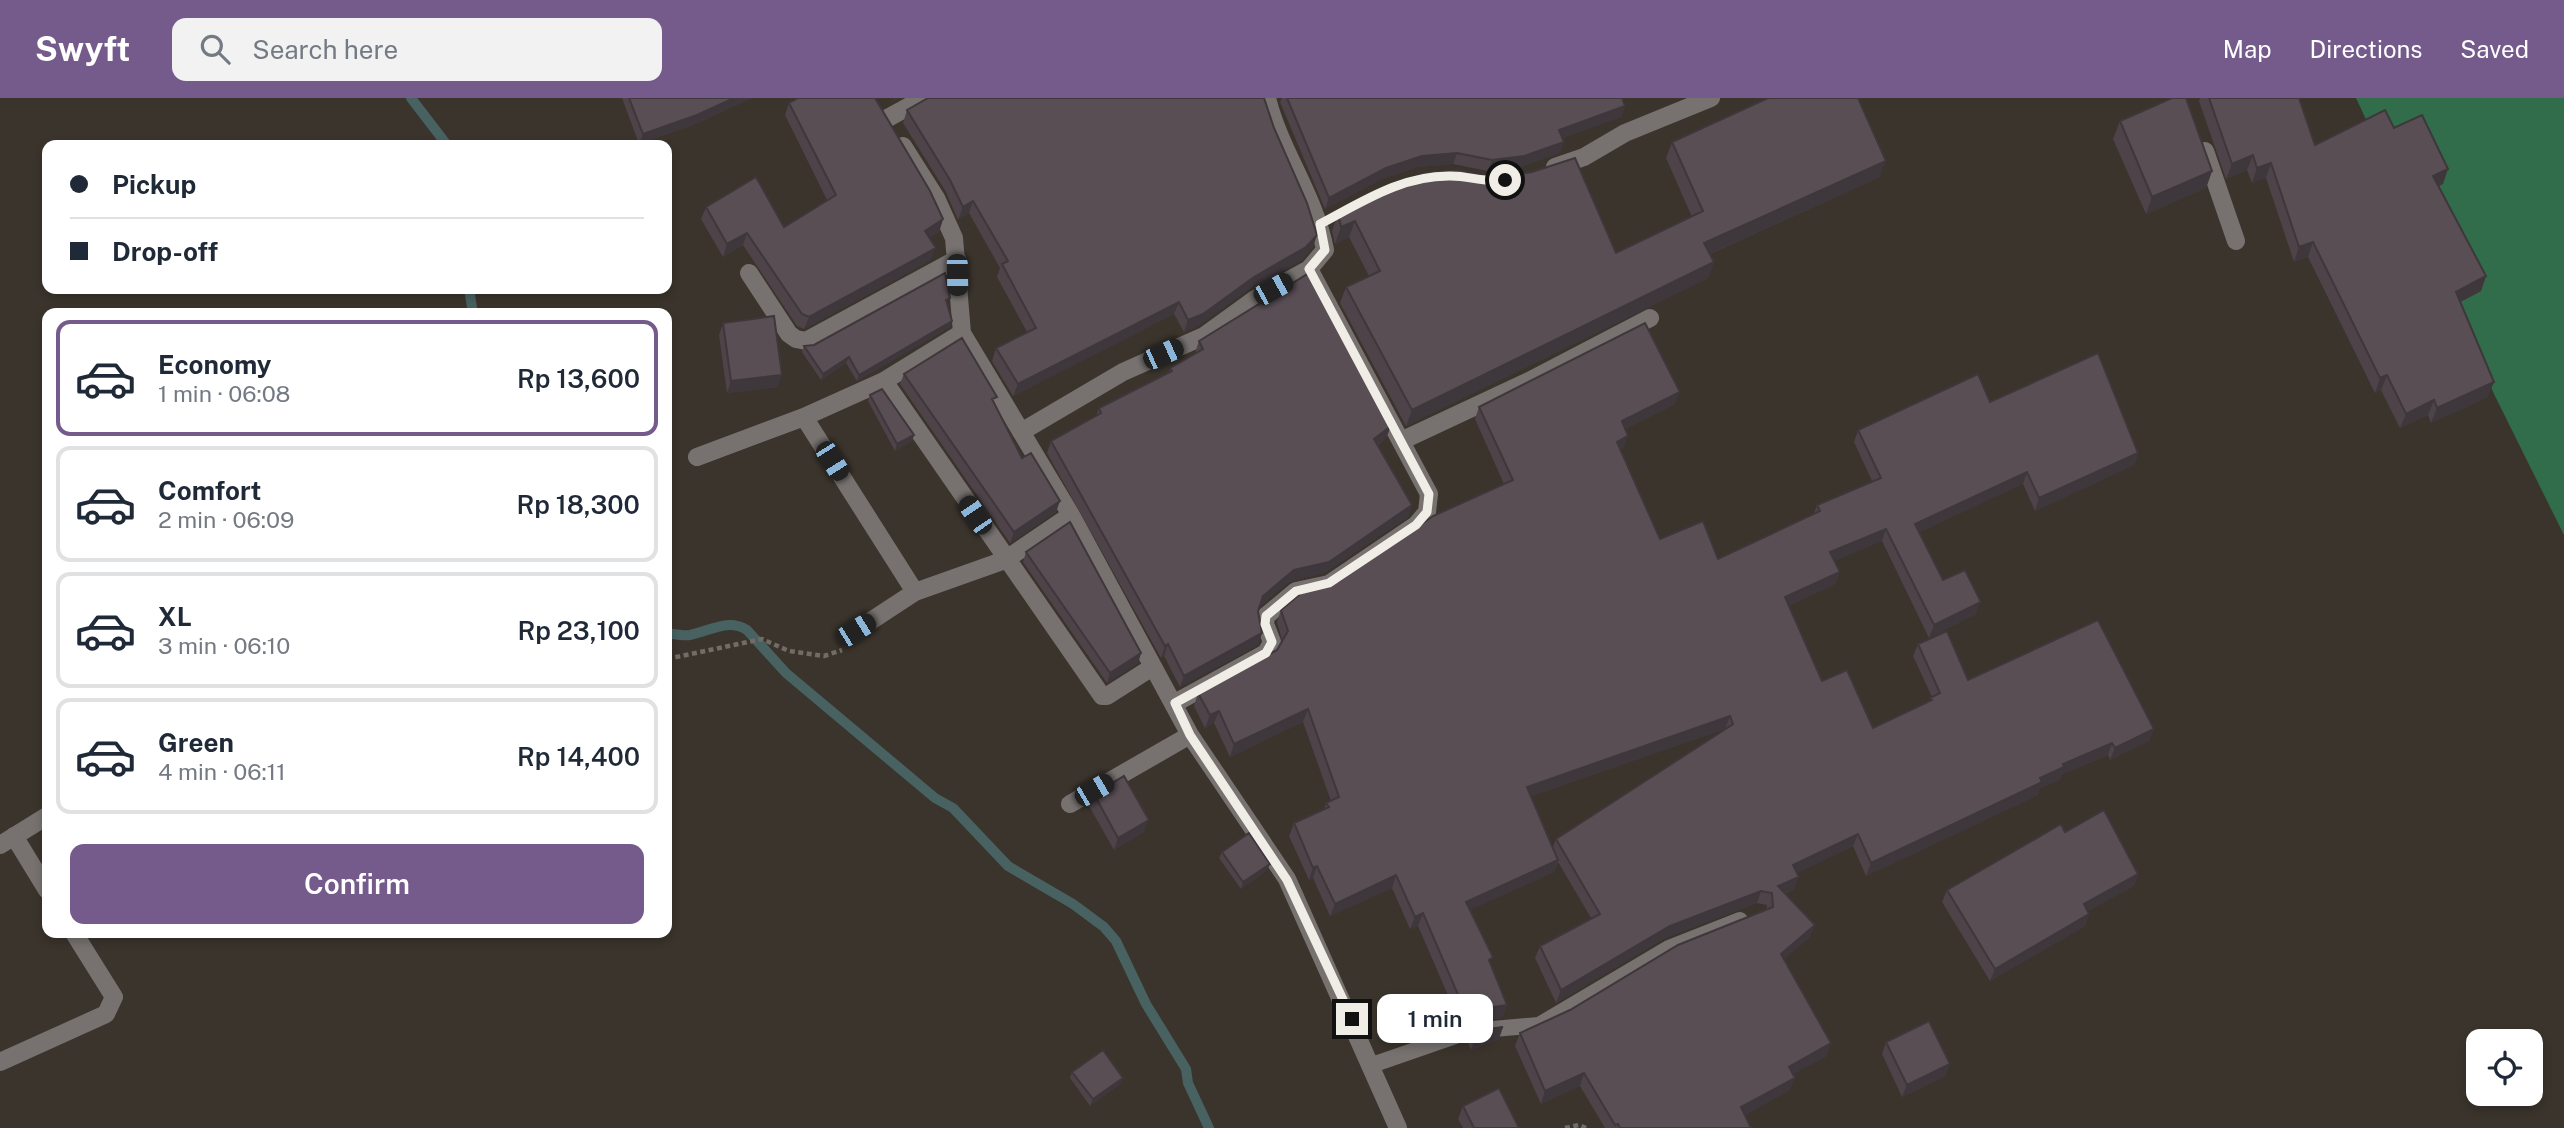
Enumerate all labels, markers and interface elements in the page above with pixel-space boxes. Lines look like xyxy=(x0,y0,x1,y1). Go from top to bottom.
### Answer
search box xyxy=(172,18,662,81)
text: Swyft xyxy=(35,30,130,68)
icon: search xyxy=(196,30,234,68)
text: Search here xyxy=(252,34,398,65)
text: Map xyxy=(2223,35,2272,63)
text: Directions xyxy=(2310,35,2422,63)
text: Saved xyxy=(2460,35,2529,63)
route start xyxy=(1489,164,1521,196)
text: Pickup xyxy=(112,169,196,200)
text: Drop-off xyxy=(112,236,218,267)
car xyxy=(947,254,968,296)
car xyxy=(1250,270,1297,308)
car xyxy=(1140,336,1187,372)
icon: car xyxy=(74,347,137,410)
text: Economy xyxy=(158,349,271,380)
text: Rp 13,600 xyxy=(517,363,640,394)
text: 1 min · 06:08 xyxy=(158,380,291,407)
car xyxy=(812,438,853,484)
icon: car xyxy=(74,473,137,536)
text: Comfort xyxy=(158,475,261,506)
text: Rp 18,300 xyxy=(516,489,640,520)
car xyxy=(955,492,996,538)
text: 2 min · 06:09 xyxy=(158,506,294,533)
icon: car xyxy=(74,599,137,662)
text: XL xyxy=(158,601,192,632)
car xyxy=(833,610,880,650)
text: Rp 23,100 xyxy=(517,615,640,646)
text: 3 min · 06:10 xyxy=(158,632,290,659)
icon: car xyxy=(74,725,137,788)
text: Green xyxy=(158,727,234,758)
text: Rp 14,400 xyxy=(517,741,640,772)
text: 4 min · 06:11 xyxy=(158,758,286,785)
car xyxy=(1071,770,1118,810)
button: Confirm xyxy=(70,844,644,924)
callout: 1 min xyxy=(1376,995,1492,1044)
route end xyxy=(1336,1003,1368,1035)
text: 1 min xyxy=(1408,1005,1462,1032)
map controls xyxy=(2466,1029,2543,1106)
button: locate xyxy=(2466,1029,2543,1106)

